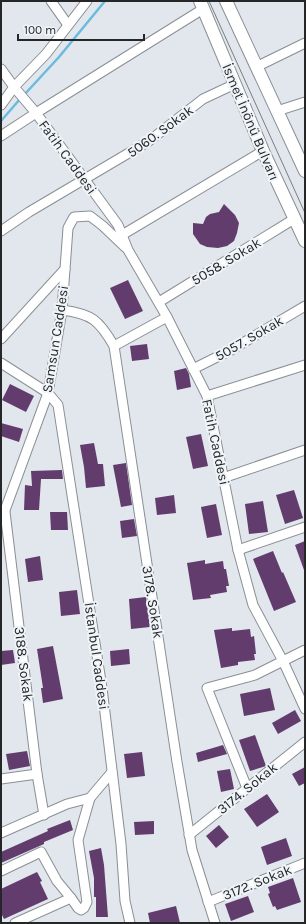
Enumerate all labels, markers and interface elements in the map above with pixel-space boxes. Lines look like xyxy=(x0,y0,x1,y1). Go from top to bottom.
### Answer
scale bar xyxy=(18,16,144,42)
text: 100 m xyxy=(24,23,56,37)
street label: İsmet İnönü Bulvarı xyxy=(218,61,283,183)
street label: 5060. Sokak xyxy=(124,102,197,161)
street label: Fatih Caddesi xyxy=(35,117,100,198)
street label: 5058. Sokak xyxy=(188,234,264,289)
street label: Samsun Caddesi xyxy=(39,284,72,394)
street label: 5057. Sokak xyxy=(212,312,287,365)
street label: Fatih Caddesi xyxy=(198,398,233,487)
street label: 3178. Sokak xyxy=(138,564,167,640)
street label: İstanbul Caddesi xyxy=(81,601,112,711)
street label: 3188. Sokak xyxy=(10,626,37,703)
street label: 3174. Sokak xyxy=(214,759,281,818)
street label: 3172. Sokak xyxy=(220,861,294,904)

